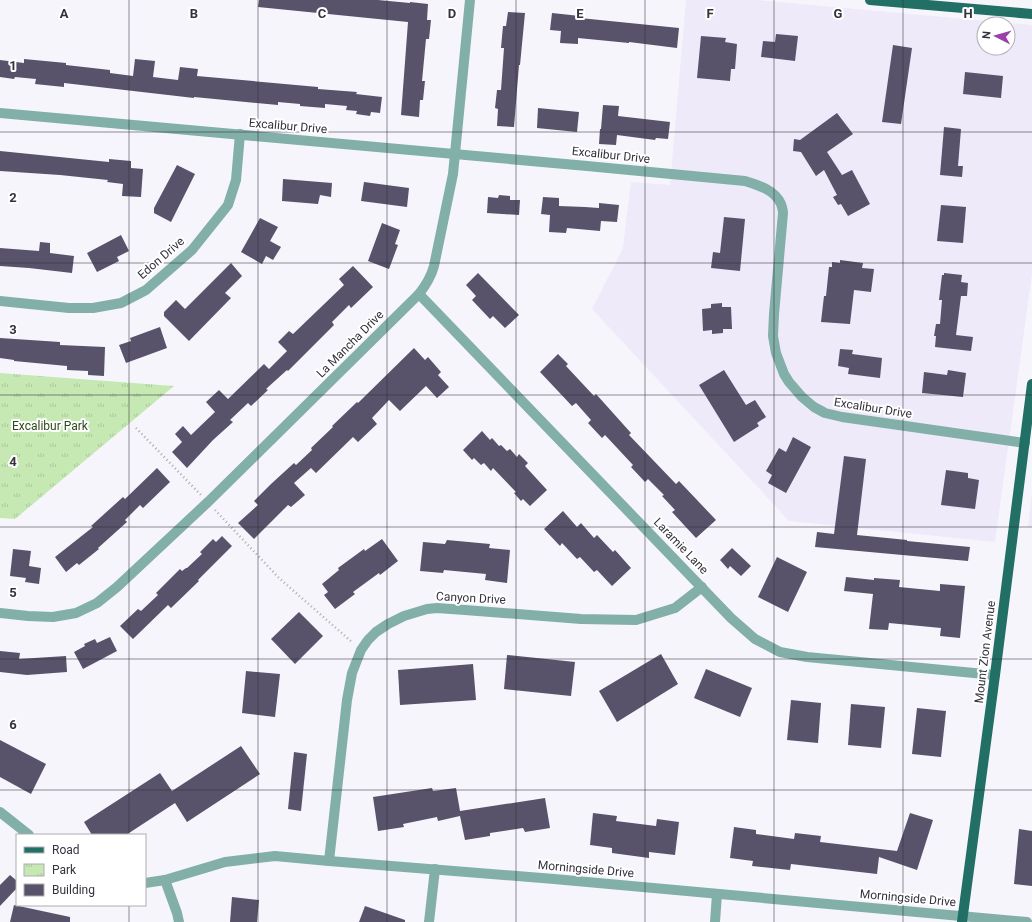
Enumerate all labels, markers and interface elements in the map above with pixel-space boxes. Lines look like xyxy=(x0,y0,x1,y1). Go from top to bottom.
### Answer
text: A xyxy=(60,6,69,21)
text: B xyxy=(190,6,198,21)
text: C xyxy=(318,6,327,21)
text: D xyxy=(448,6,456,21)
text: E xyxy=(576,6,584,21)
text: F xyxy=(706,6,714,21)
text: G xyxy=(834,6,843,21)
text: H xyxy=(963,6,973,21)
north arrow xyxy=(976,16,1016,56)
text: N xyxy=(980,30,993,40)
text: 1 xyxy=(9,58,17,73)
street label: Excalibur Drive xyxy=(248,116,328,136)
street label: Excalibur Drive xyxy=(571,144,651,166)
text: 2 xyxy=(9,190,17,205)
street label: Edon Drive xyxy=(135,234,187,282)
street label: La Mancha Drive xyxy=(314,308,386,380)
text: 3 xyxy=(9,322,17,337)
street label: Excalibur Drive xyxy=(833,395,913,421)
park label: Excalibur Park xyxy=(12,419,89,433)
text: 4 xyxy=(9,454,17,469)
street label: Laramie Lane xyxy=(651,515,711,577)
text: 5 xyxy=(9,585,17,600)
street label: Canyon Drive xyxy=(436,589,506,607)
street label: Mount Zion Avenue xyxy=(972,600,998,704)
text: 6 xyxy=(9,717,17,732)
legend xyxy=(16,834,146,906)
text: Road xyxy=(52,843,80,857)
street label: Morningside Drive xyxy=(537,858,635,880)
text: Park xyxy=(52,863,77,877)
text: Building xyxy=(52,883,95,897)
street label: Morningside Drive xyxy=(859,887,957,909)

